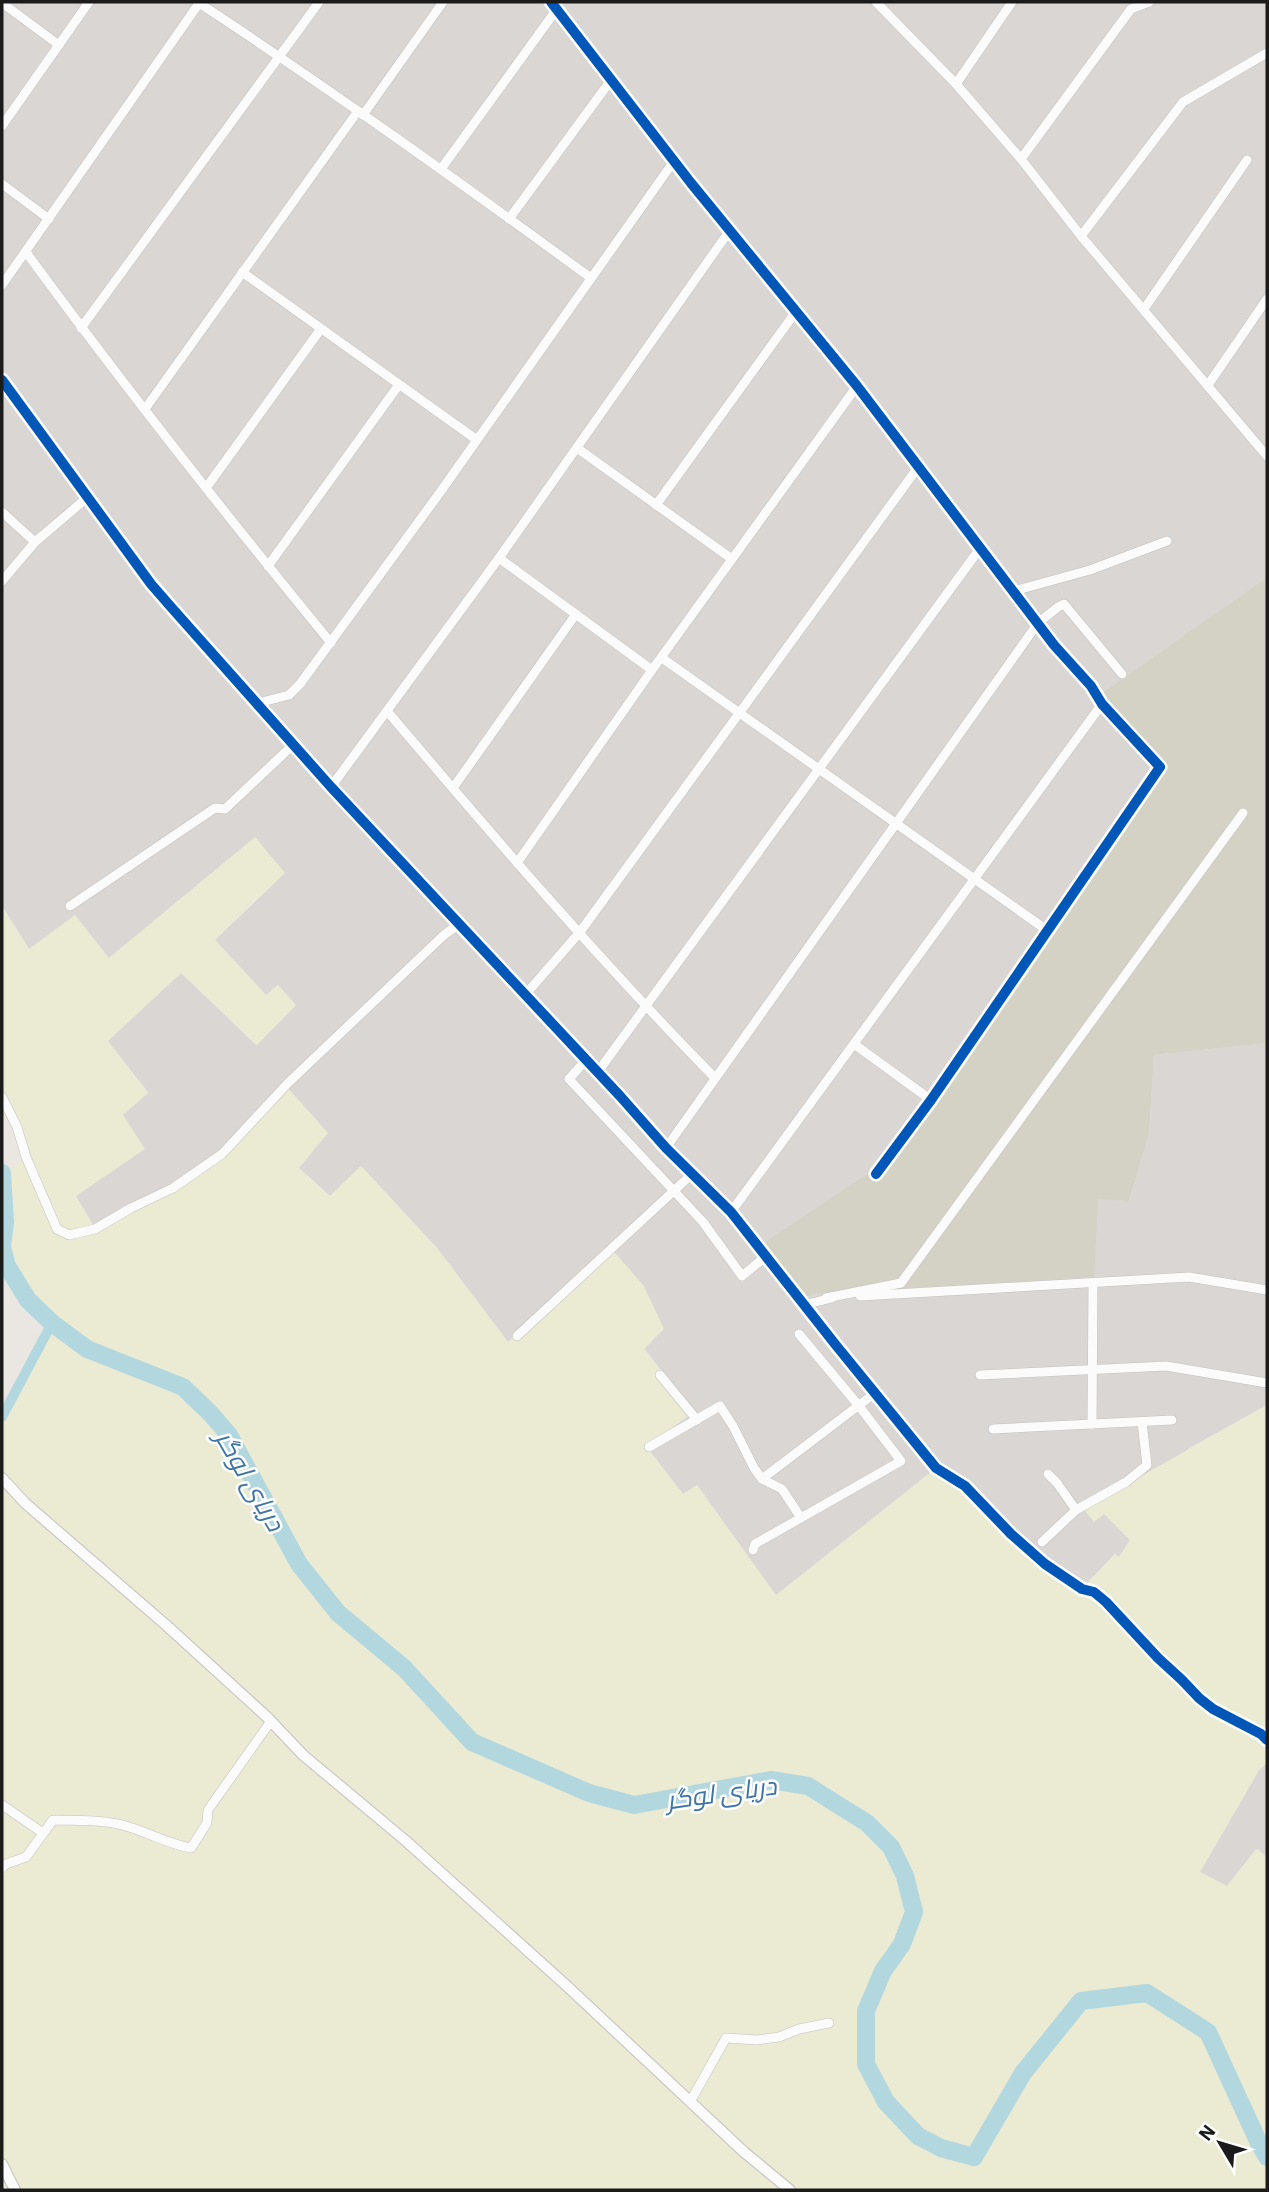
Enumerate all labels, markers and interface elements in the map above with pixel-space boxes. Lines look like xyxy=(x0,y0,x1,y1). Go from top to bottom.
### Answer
water label: دریای لوگر xyxy=(207,1421,294,1538)
water label: دریای لوگر xyxy=(661,1767,780,1817)
north arrow xyxy=(1185,2108,1255,2178)
text: N xyxy=(1193,2120,1220,2145)

